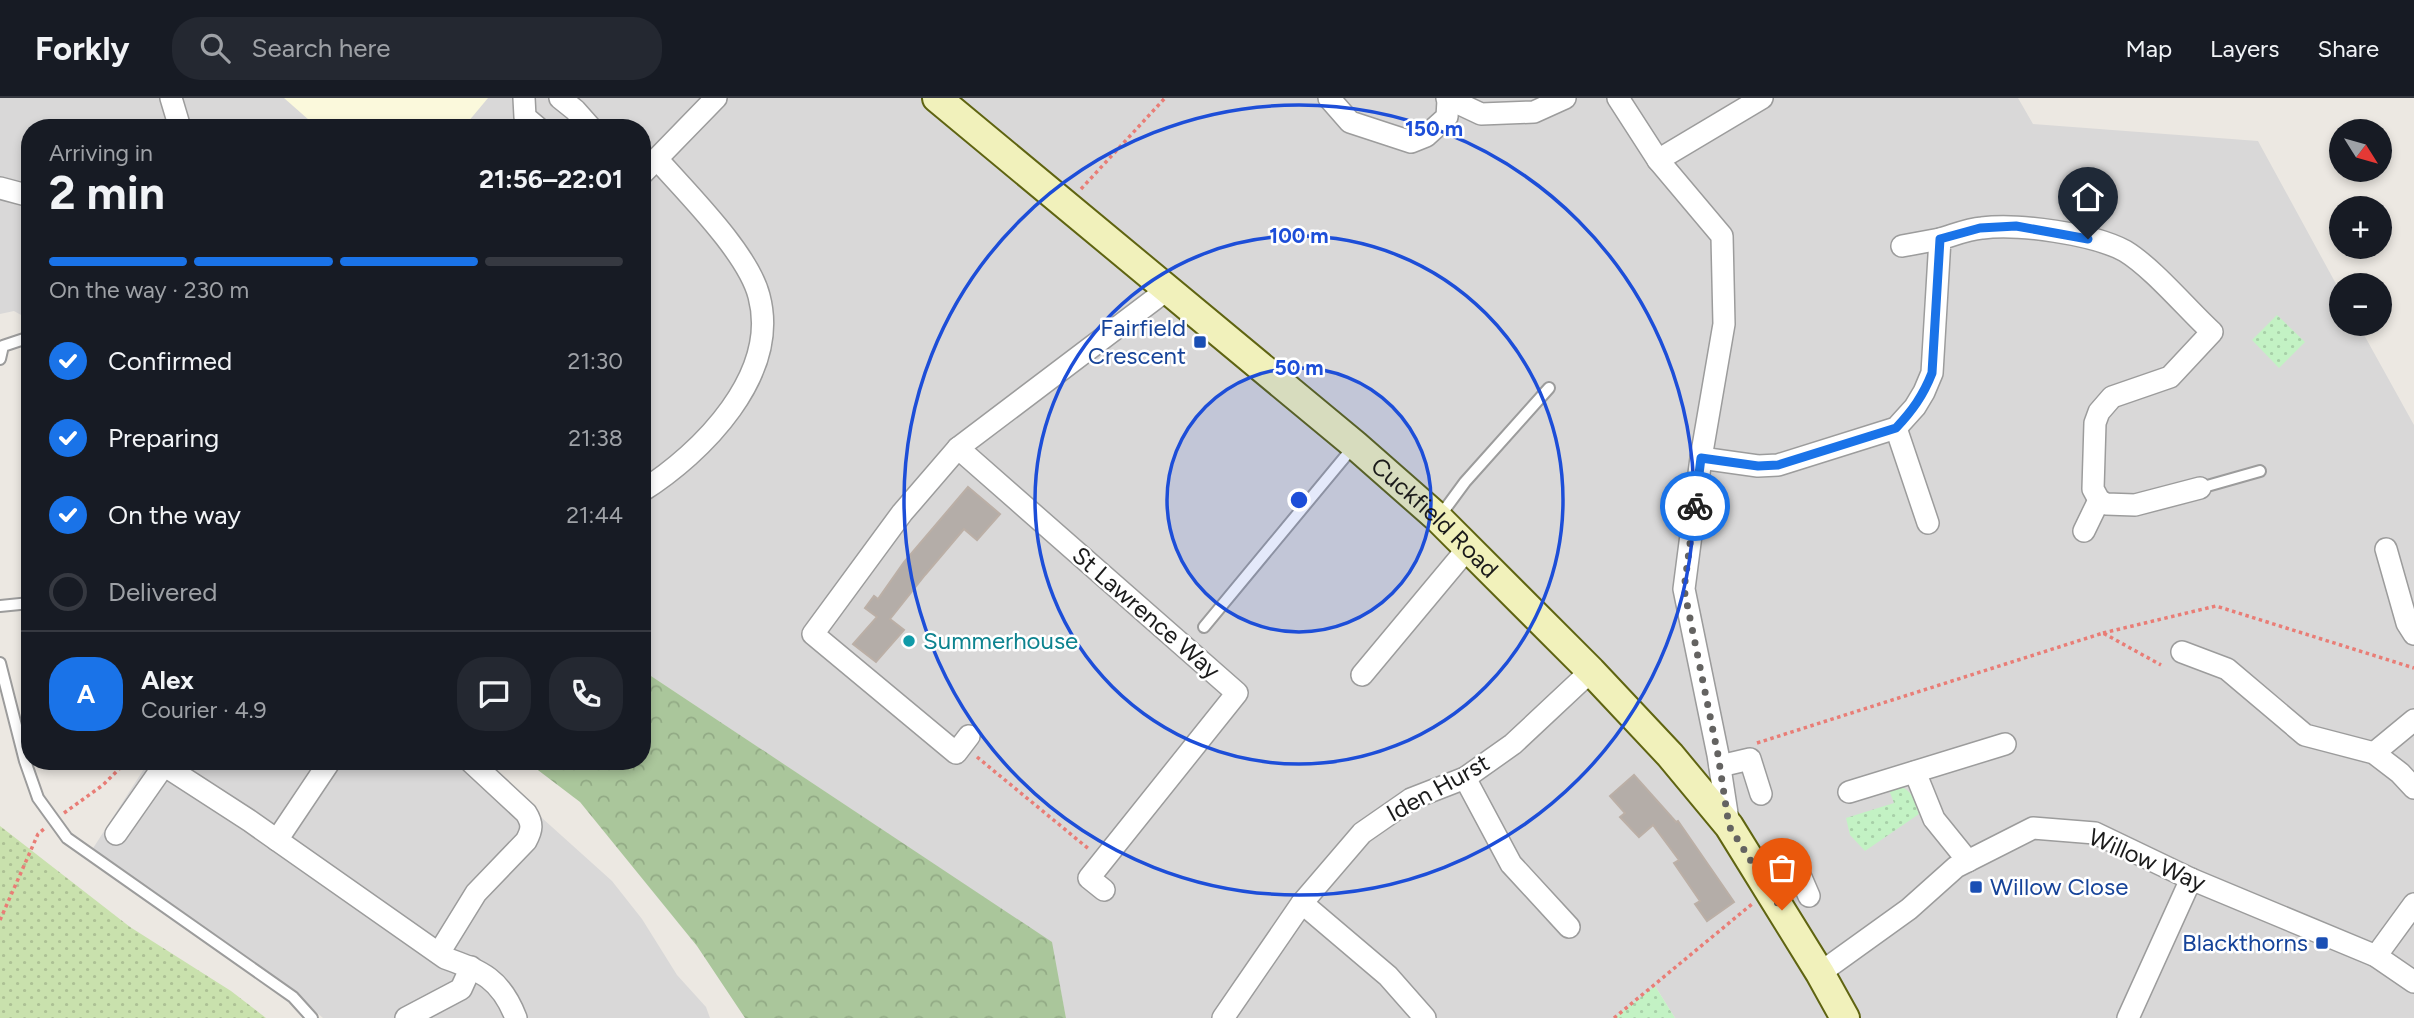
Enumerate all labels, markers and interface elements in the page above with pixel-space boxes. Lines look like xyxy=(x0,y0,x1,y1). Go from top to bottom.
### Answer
search box xyxy=(172,17,662,80)
text: Forkly xyxy=(35,29,130,68)
icon: search xyxy=(196,29,234,67)
text: Search here xyxy=(252,32,390,64)
text: Map xyxy=(2125,34,2172,63)
text: Layers xyxy=(2210,34,2279,63)
text: Share xyxy=(2317,34,2379,63)
text: 150 m xyxy=(1405,116,1463,141)
north arrow xyxy=(2329,119,2392,182)
map controls xyxy=(2329,119,2392,336)
text: Arriving in xyxy=(49,139,153,167)
text: 21:56–22:01 xyxy=(479,163,623,195)
text: 2 min xyxy=(49,165,165,221)
pin xyxy=(2058,167,2118,239)
icon: home xyxy=(2069,178,2107,216)
button: + xyxy=(2329,196,2392,259)
text: 100 m xyxy=(1269,223,1329,248)
button: − xyxy=(2329,273,2392,336)
text: On the way · 230 m xyxy=(49,276,249,304)
place label: Fairfield Crescent xyxy=(1088,313,1186,370)
marker: Fairfield Crescent xyxy=(1192,334,1208,350)
icon: check xyxy=(49,342,87,380)
text: Confirmed xyxy=(108,345,232,377)
text: 21:30 xyxy=(568,347,623,375)
text: 50 m xyxy=(1274,355,1324,380)
icon: check xyxy=(49,419,87,457)
text: Preparing xyxy=(108,422,219,454)
text: 21:38 xyxy=(568,424,623,452)
street label: Cuckfield Road xyxy=(1365,451,1504,584)
courier xyxy=(1660,471,1730,541)
icon: bike xyxy=(1676,487,1714,525)
centre of rings xyxy=(1287,488,1311,512)
icon: check xyxy=(49,496,87,534)
text: On the way xyxy=(108,499,241,531)
text: 21:44 xyxy=(566,501,623,529)
street label: St Lawrence Way xyxy=(1066,541,1226,685)
text: Delivered xyxy=(108,576,217,608)
place label: Summerhouse xyxy=(923,626,1078,655)
marker: Summerhouse xyxy=(901,633,917,649)
button: chat xyxy=(457,657,531,731)
button: phone xyxy=(549,657,623,731)
text: Alex xyxy=(141,664,194,696)
text: A xyxy=(77,678,95,710)
text: Courier · 4.9 xyxy=(141,696,267,724)
street label: Iden Hurst xyxy=(1381,748,1494,828)
street label: Willow Way xyxy=(2084,822,2210,897)
pin xyxy=(1752,838,1812,910)
icon: bag xyxy=(1763,849,1801,887)
place label: Willow Close xyxy=(1990,872,2128,901)
marker: Willow Close xyxy=(1968,879,1984,895)
place label: Blackthorns xyxy=(2182,928,2308,957)
marker: Blackthorns xyxy=(2314,935,2330,951)

